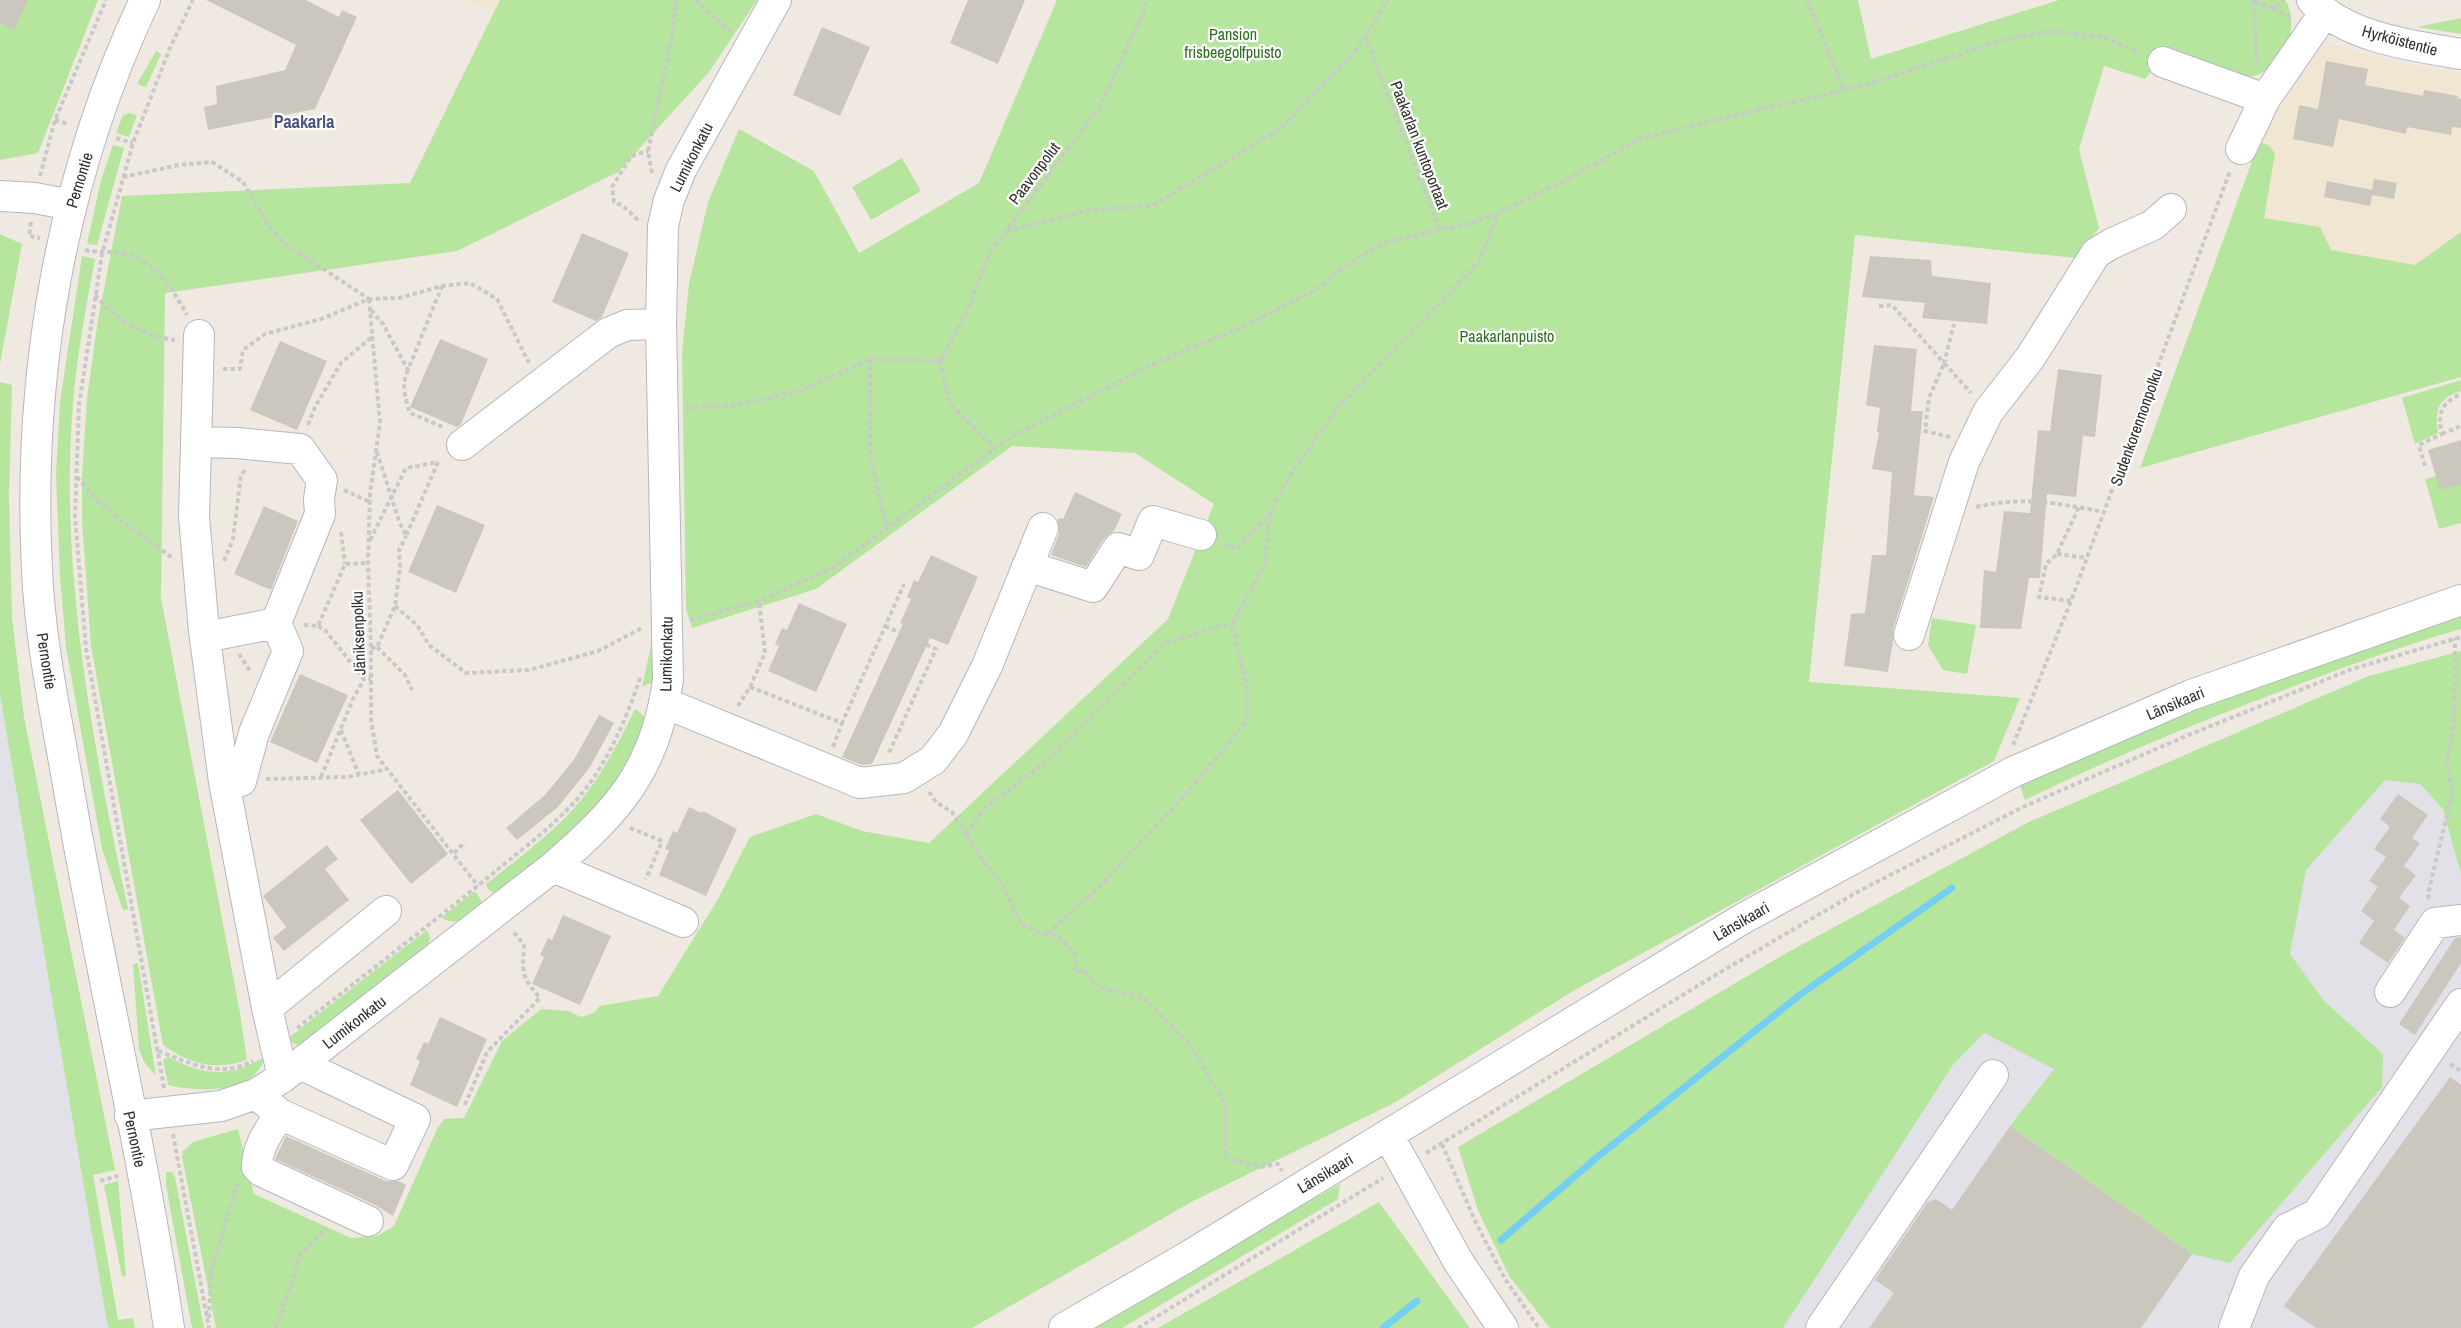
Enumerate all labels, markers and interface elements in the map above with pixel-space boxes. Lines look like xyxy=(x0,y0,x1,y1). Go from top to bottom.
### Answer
street label: Hyrköistentie xyxy=(2360,19,2440,61)
park label: Pansion frisbeegolfpuisto xyxy=(1184,23,1282,63)
street label: Paakarlan kuntoportaat xyxy=(1385,78,1455,213)
district label: Paakarla xyxy=(274,109,335,134)
street label: Lumikonkatu xyxy=(664,119,718,195)
street label: Paavonpolut xyxy=(1003,137,1065,209)
street label: Pernontie xyxy=(60,150,98,210)
park label: Paakarlanpuisto xyxy=(1460,325,1554,347)
street label: Sudenkorennonpolku xyxy=(2104,365,2168,489)
street label: Jäniksenpolku xyxy=(346,591,370,675)
street label: Lumikonkatu xyxy=(654,616,678,692)
street label: Pernontie xyxy=(32,631,62,691)
street label: Länsikaari xyxy=(2143,681,2207,725)
street label: Länsikaari xyxy=(1709,896,1773,946)
street label: Lumikonkatu xyxy=(318,990,390,1054)
street label: Pernontie xyxy=(118,1109,152,1169)
street label: Länsikaari xyxy=(1293,1148,1357,1198)

